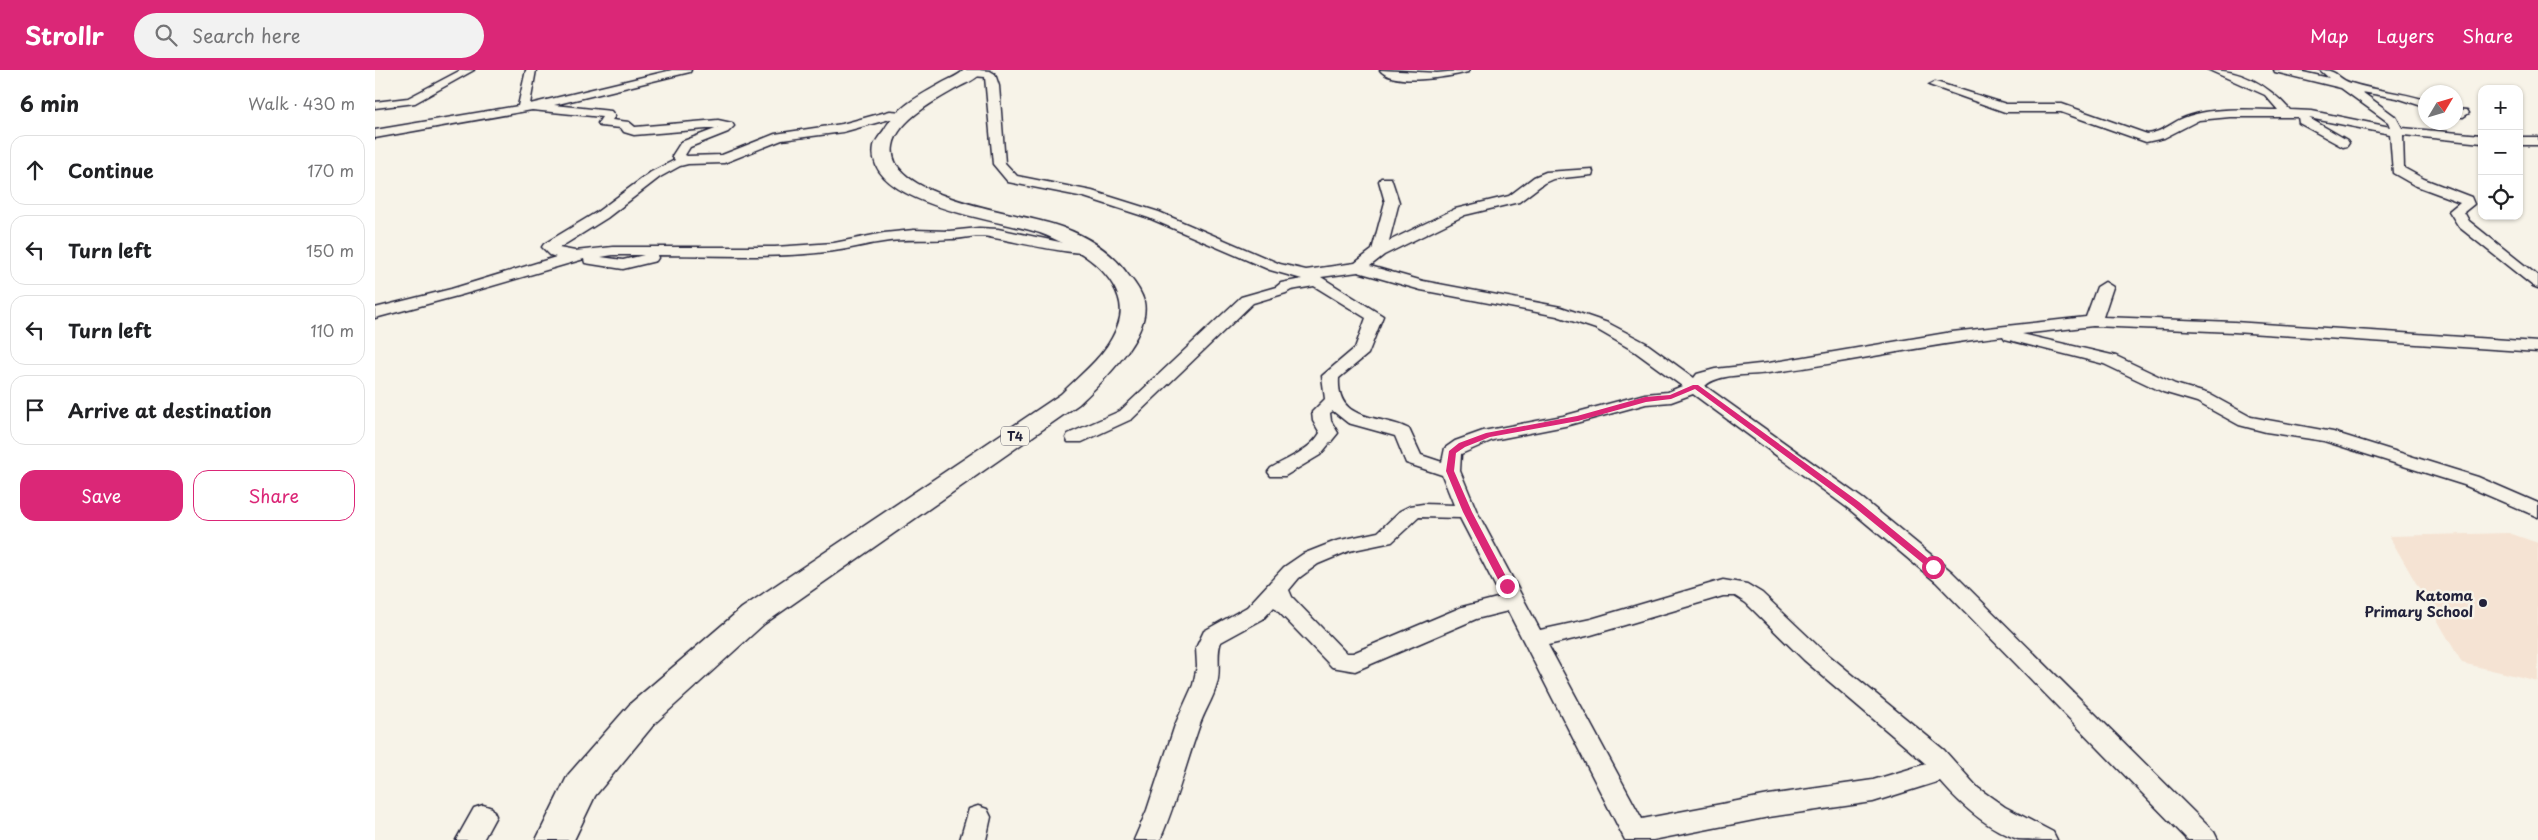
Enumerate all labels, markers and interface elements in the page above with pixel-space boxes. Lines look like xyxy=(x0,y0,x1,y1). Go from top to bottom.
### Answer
search box xyxy=(134,13,484,58)
text: Strollr xyxy=(25,17,104,53)
icon: search xyxy=(152,21,180,49)
text: Search here xyxy=(192,21,301,49)
text: Map xyxy=(2310,22,2349,49)
text: Layers xyxy=(2377,22,2434,49)
text: Share xyxy=(2462,22,2513,49)
north arrow xyxy=(2418,85,2463,130)
map controls xyxy=(2478,85,2523,220)
button: + xyxy=(2478,85,2523,130)
text: 6 min xyxy=(20,87,79,119)
text: Walk · 430 m xyxy=(248,91,355,115)
button: − xyxy=(2478,130,2523,175)
icon: ahead xyxy=(21,156,49,184)
text: Continue xyxy=(68,156,154,184)
text: 170 m xyxy=(308,158,354,182)
button: locate xyxy=(2478,175,2523,220)
icon: left xyxy=(21,236,49,264)
text: Turn left xyxy=(68,236,152,264)
text: 150 m xyxy=(306,238,354,262)
icon: left xyxy=(21,316,49,344)
text: Turn left xyxy=(68,316,152,344)
text: 110 m xyxy=(311,318,354,342)
icon: arrive xyxy=(21,396,49,424)
text: Arrive at destination xyxy=(68,396,272,424)
road number: T4 xyxy=(1001,426,1029,446)
button: Save xyxy=(20,470,183,521)
button: Share xyxy=(193,470,355,521)
route start xyxy=(1922,556,1945,579)
route end xyxy=(1496,575,1519,598)
place label: Katoma Primary School xyxy=(2364,585,2474,622)
marker: Katoma Primary School xyxy=(2477,597,2489,609)

